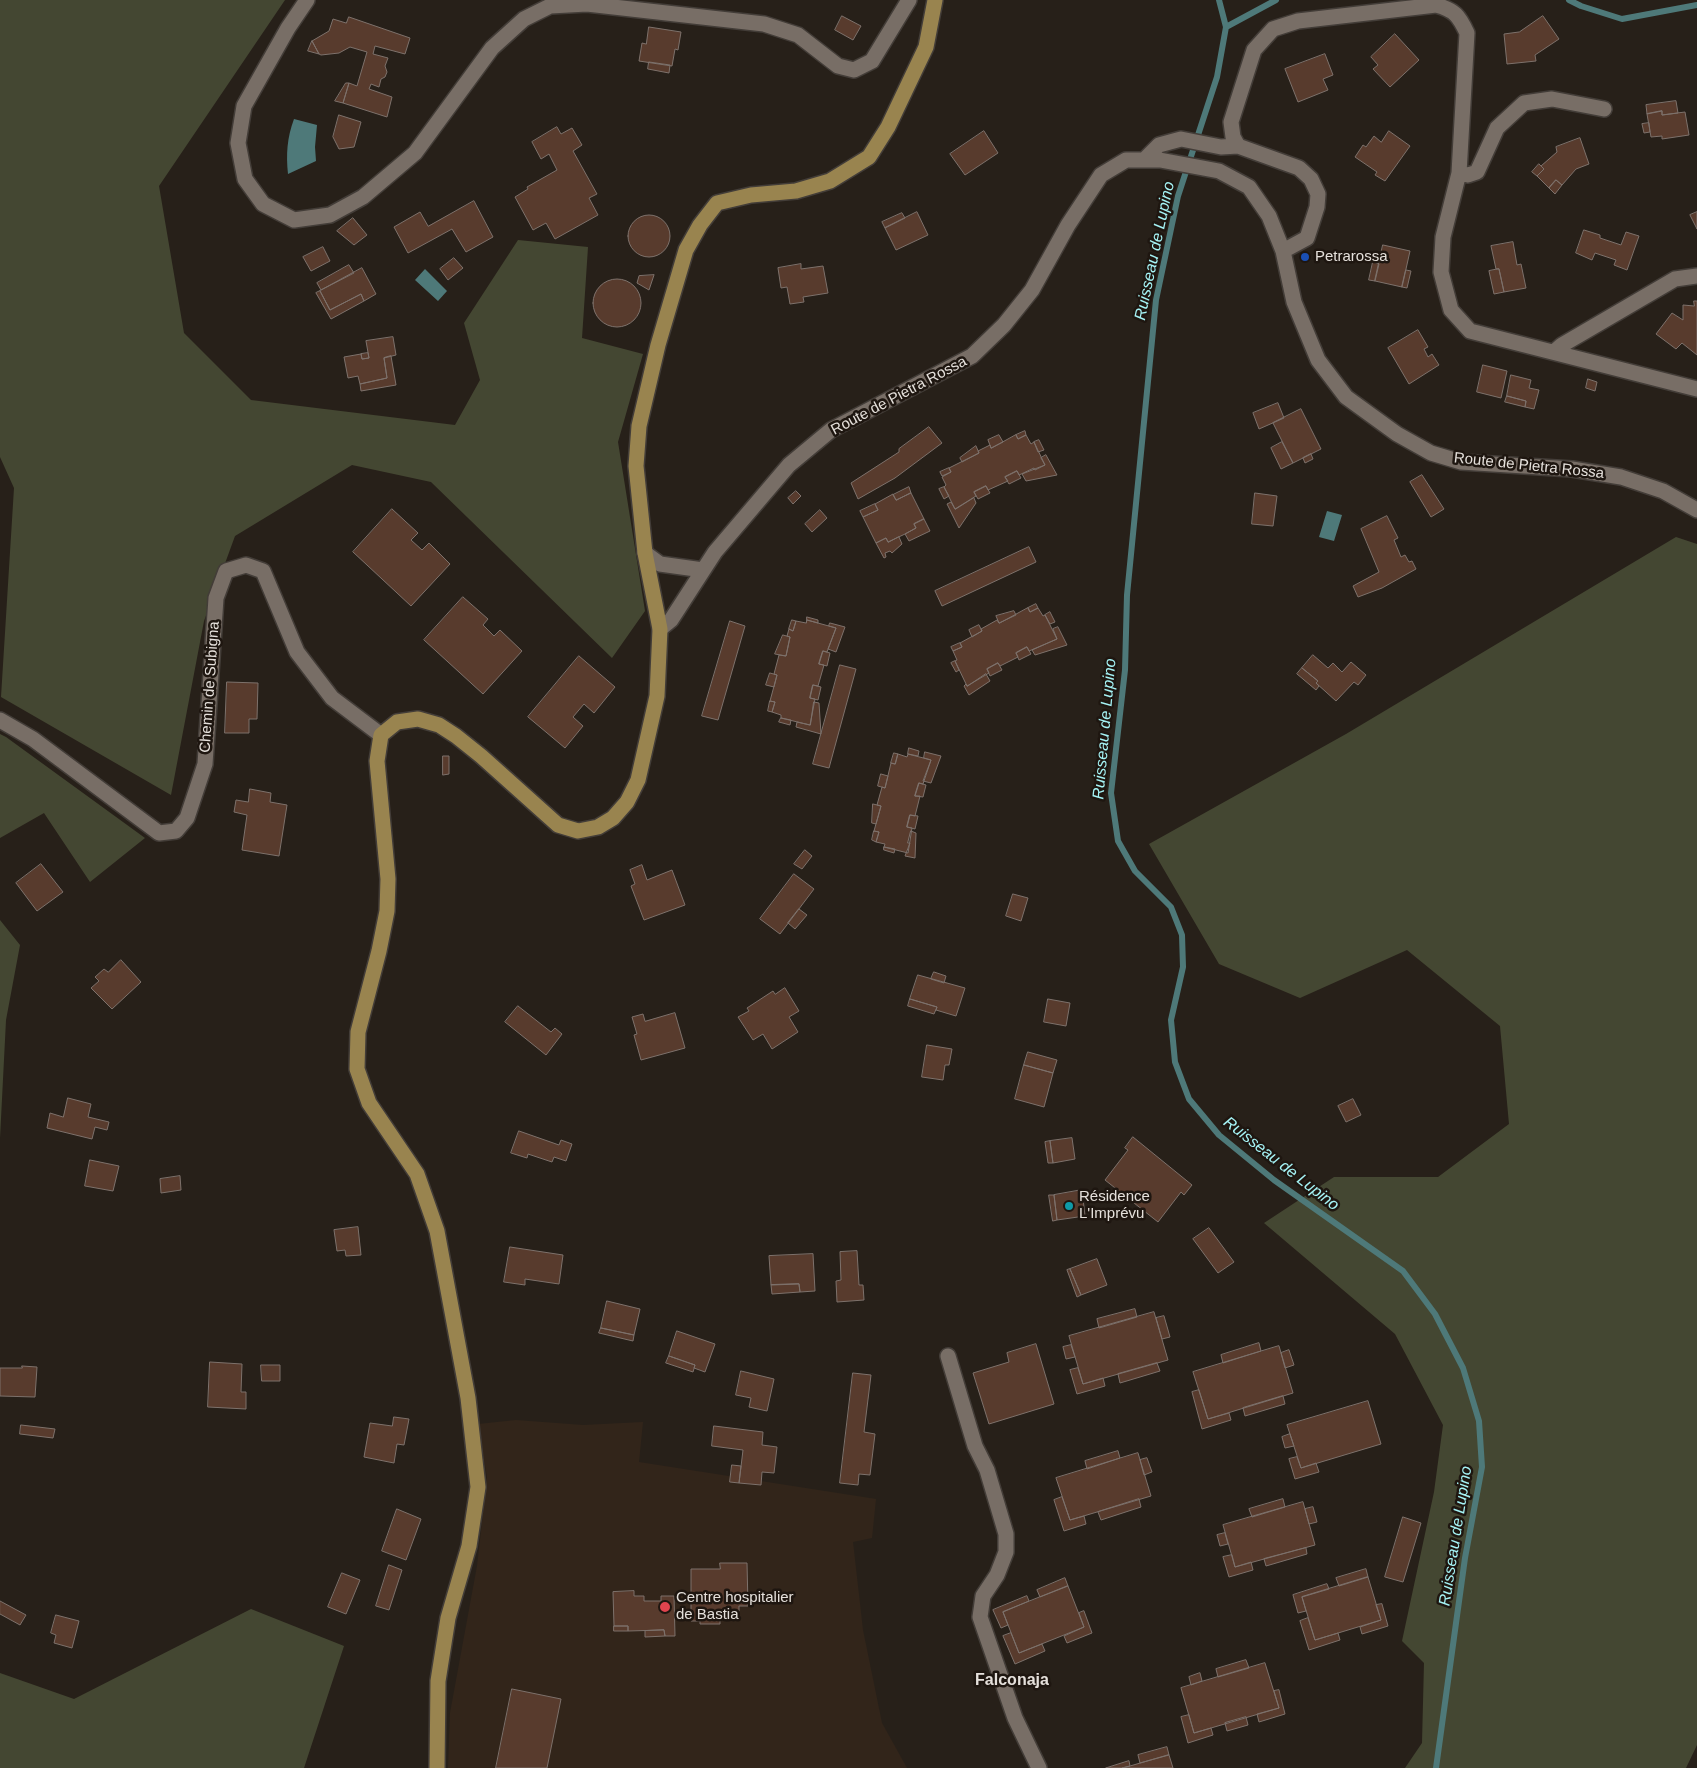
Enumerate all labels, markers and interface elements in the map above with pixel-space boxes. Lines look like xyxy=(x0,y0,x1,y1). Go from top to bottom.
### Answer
water label: Ruisseau de Lupino xyxy=(1131,180,1179,322)
place label: Petrarossa xyxy=(1315,248,1388,266)
marker: Petrarossa xyxy=(1299,251,1311,263)
street label: Route de Pietra Rossa xyxy=(828,353,970,439)
street label: Route de Pietra Rossa xyxy=(1453,449,1605,483)
street label: Chemin de Subigna xyxy=(196,621,224,753)
water label: Ruisseau de Lupino xyxy=(1089,658,1121,800)
water label: Ruisseau de Lupino xyxy=(1219,1113,1343,1215)
place label: Résidence L'Imprévu xyxy=(1079,1188,1150,1223)
marker: Résidence L'Imprévu xyxy=(1063,1200,1075,1212)
water label: Ruisseau de Lupino xyxy=(1435,1465,1477,1607)
place label: Centre hospitalier de Bastia xyxy=(676,1589,794,1624)
marker: Centre hospitalier de Bastia xyxy=(658,1600,672,1614)
district label: Falconaja xyxy=(975,1671,1049,1691)

